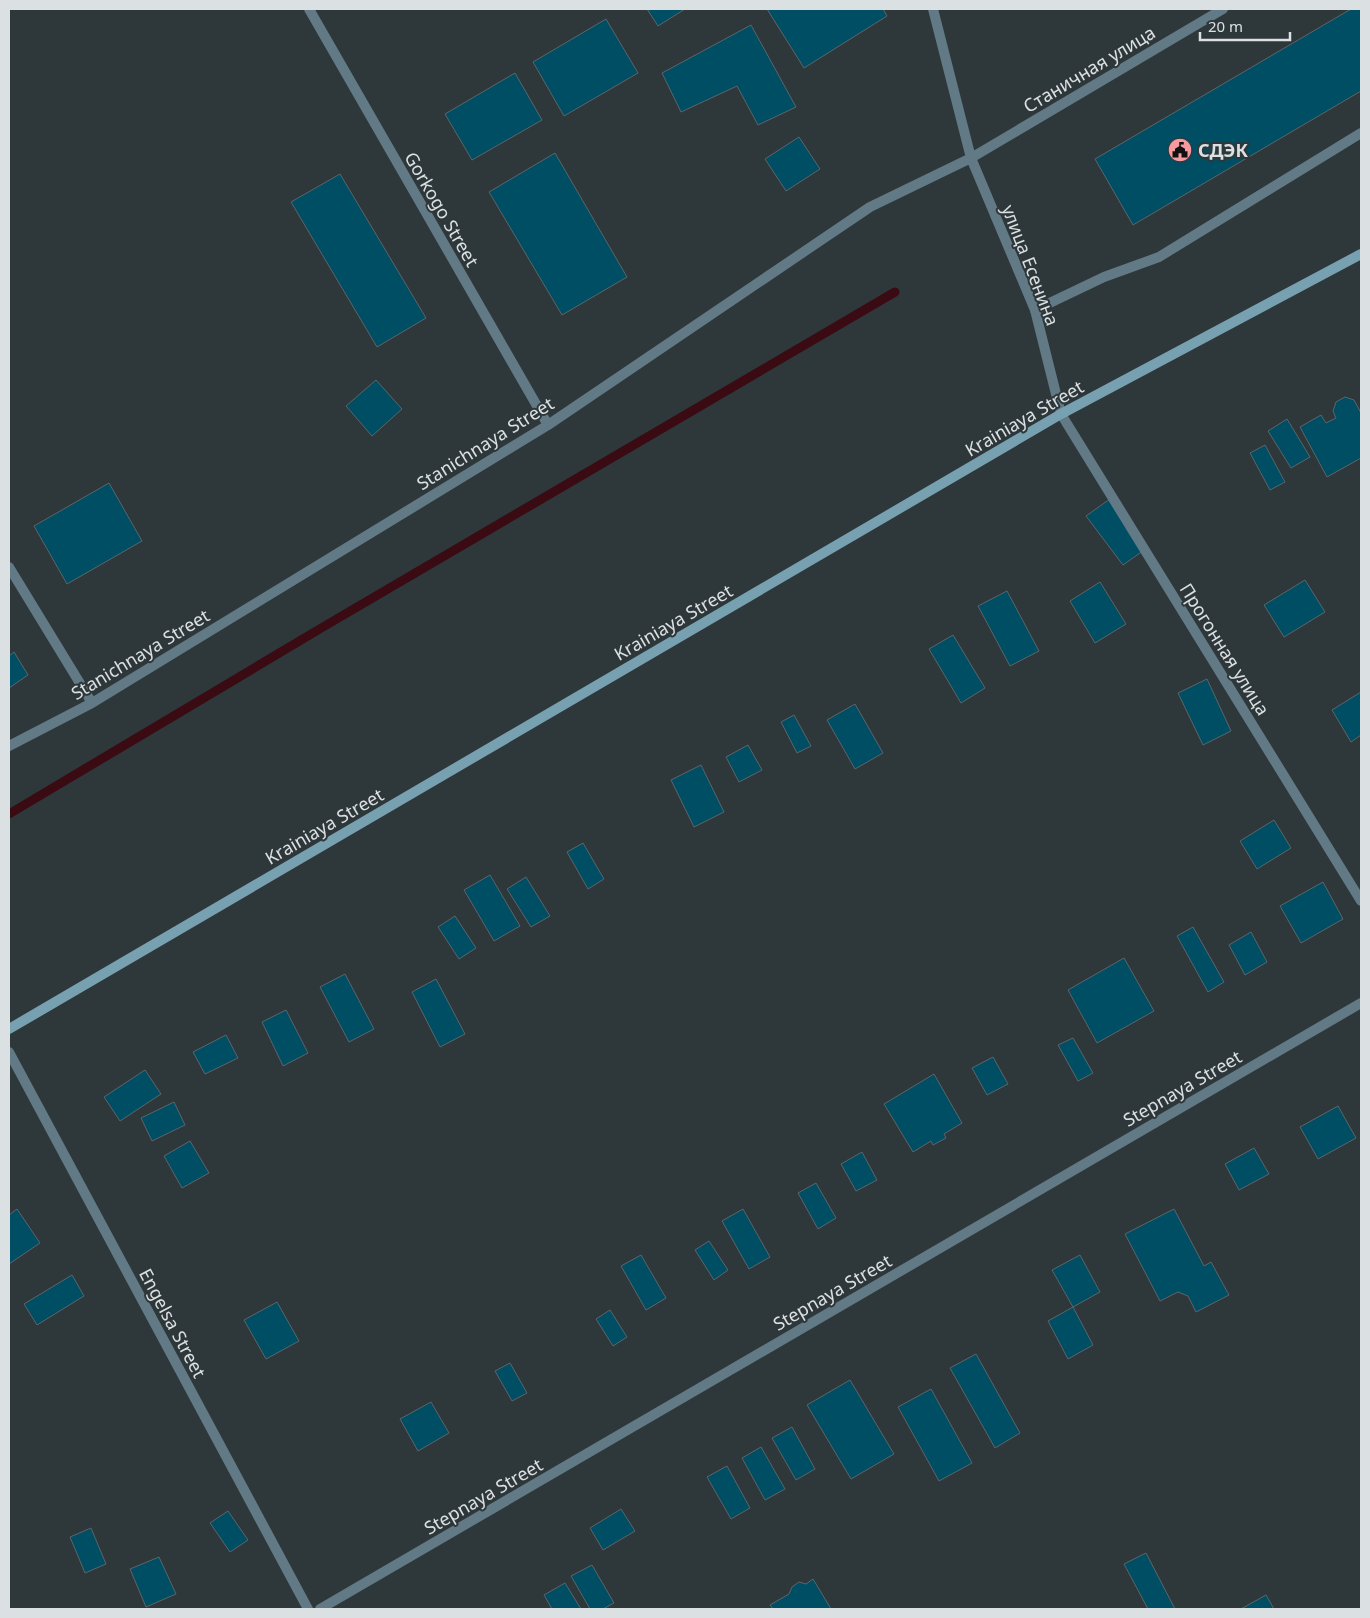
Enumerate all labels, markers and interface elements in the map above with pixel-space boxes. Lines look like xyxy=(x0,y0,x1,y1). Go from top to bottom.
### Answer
scale bar xyxy=(1200,10,1290,42)
text: 20 m xyxy=(1208,16,1243,36)
street label: Станичная улица xyxy=(1019,20,1159,118)
public building icon: СДЭК xyxy=(1167,137,1193,163)
place label: СДЭК xyxy=(1198,138,1248,162)
street label: Gorkogo Street xyxy=(399,147,485,271)
street label: улица Есенина xyxy=(997,201,1065,329)
street label: Krainiaya Street xyxy=(960,374,1088,462)
street label: Stanichnaya Street xyxy=(412,391,559,495)
street label: Krainiaya Street xyxy=(609,578,737,666)
street label: Прогонная улица xyxy=(1175,578,1275,720)
street label: Stanichnaya Street xyxy=(66,603,214,705)
street label: Krainiaya Street xyxy=(260,782,388,870)
street label: Stepnaya Street xyxy=(1118,1044,1246,1132)
street label: Stepnaya Street xyxy=(768,1248,896,1336)
street label: Engelsa Street xyxy=(134,1264,212,1382)
street label: Stepnaya Street xyxy=(419,1452,547,1540)

